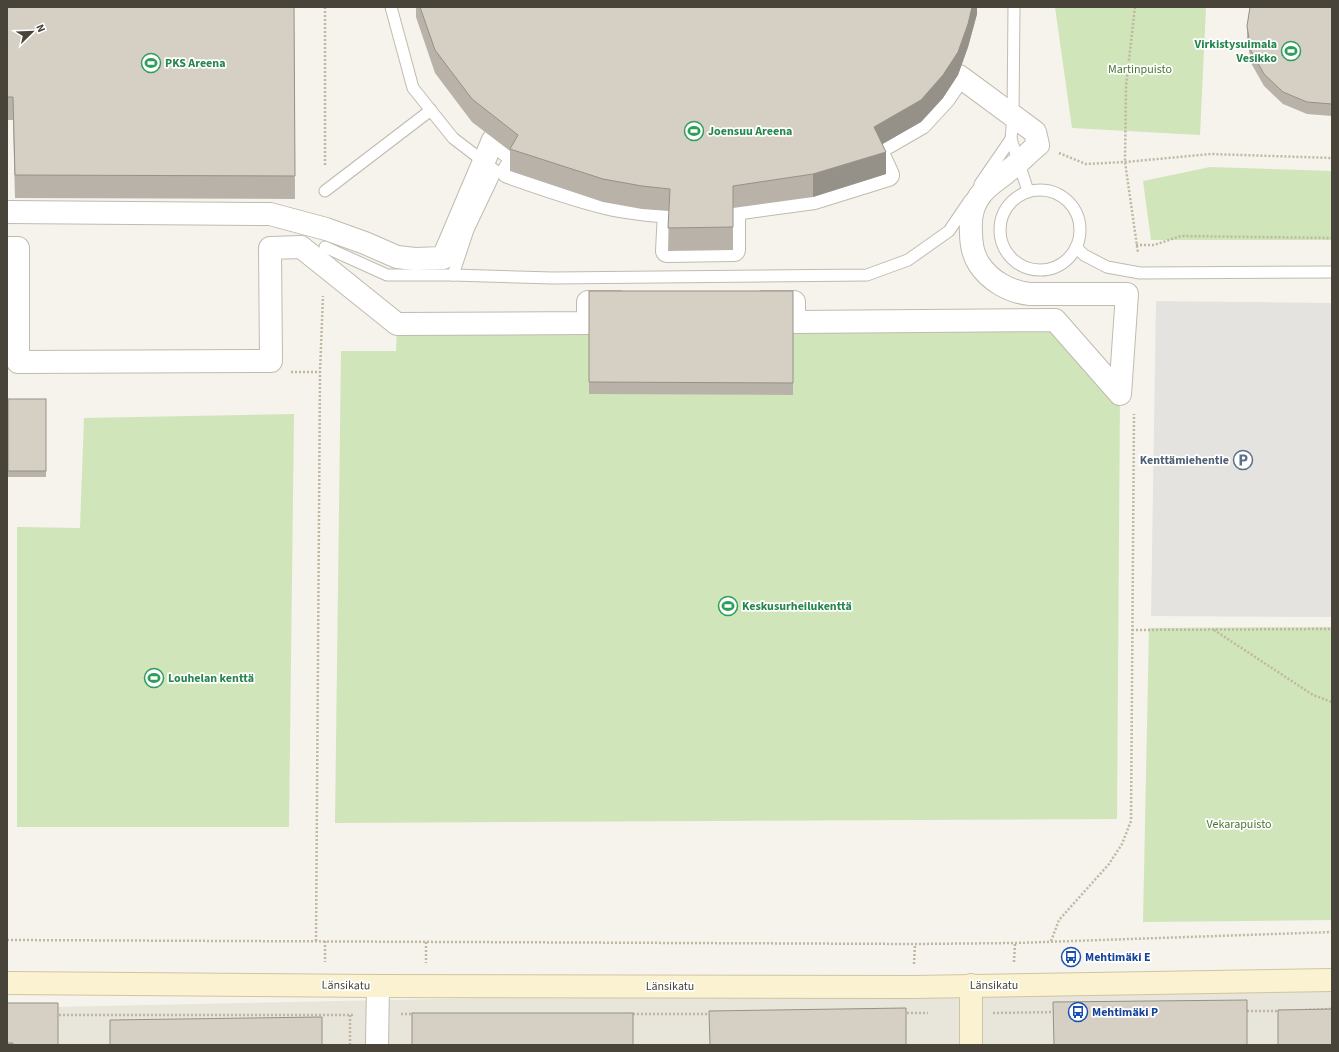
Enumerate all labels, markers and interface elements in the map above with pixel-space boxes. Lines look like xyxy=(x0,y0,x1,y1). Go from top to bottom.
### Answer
north arrow xyxy=(12,12,52,52)
text: N xyxy=(32,22,49,35)
place label: Virkistysuimala Vesikko xyxy=(1194,36,1277,67)
sports icon: Virkistysuimala Vesikko xyxy=(1280,40,1302,62)
sports icon: PKS Areena xyxy=(140,52,162,74)
place label: PKS Areena xyxy=(165,55,226,72)
park label: Martinpuisto xyxy=(1108,61,1172,78)
sports icon: Joensuu Areena xyxy=(683,120,705,142)
place label: Joensuu Areena xyxy=(708,123,792,140)
parking icon: Kenttämiehentie xyxy=(1232,449,1254,471)
place label: Kenttämiehentie xyxy=(1140,452,1229,469)
sports icon: Keskusurheilukenttä xyxy=(717,595,739,617)
place label: Keskusurheilukenttä xyxy=(742,598,852,615)
sports icon: Louhelan kenttä xyxy=(143,667,165,689)
place label: Louhelan kenttä xyxy=(168,670,254,687)
park label: Vekarapuisto xyxy=(1206,816,1272,833)
bus stop icon: Mehtimäki E xyxy=(1060,946,1082,968)
place label: Mehtimäki E xyxy=(1085,949,1151,966)
street label: Länsikatu xyxy=(321,977,370,994)
street label: Länsikatu xyxy=(970,977,1018,994)
street label: Länsikatu xyxy=(646,978,694,995)
bus stop icon: Mehtimäki P xyxy=(1067,1001,1089,1023)
place label: Mehtimäki P xyxy=(1092,1004,1158,1021)

